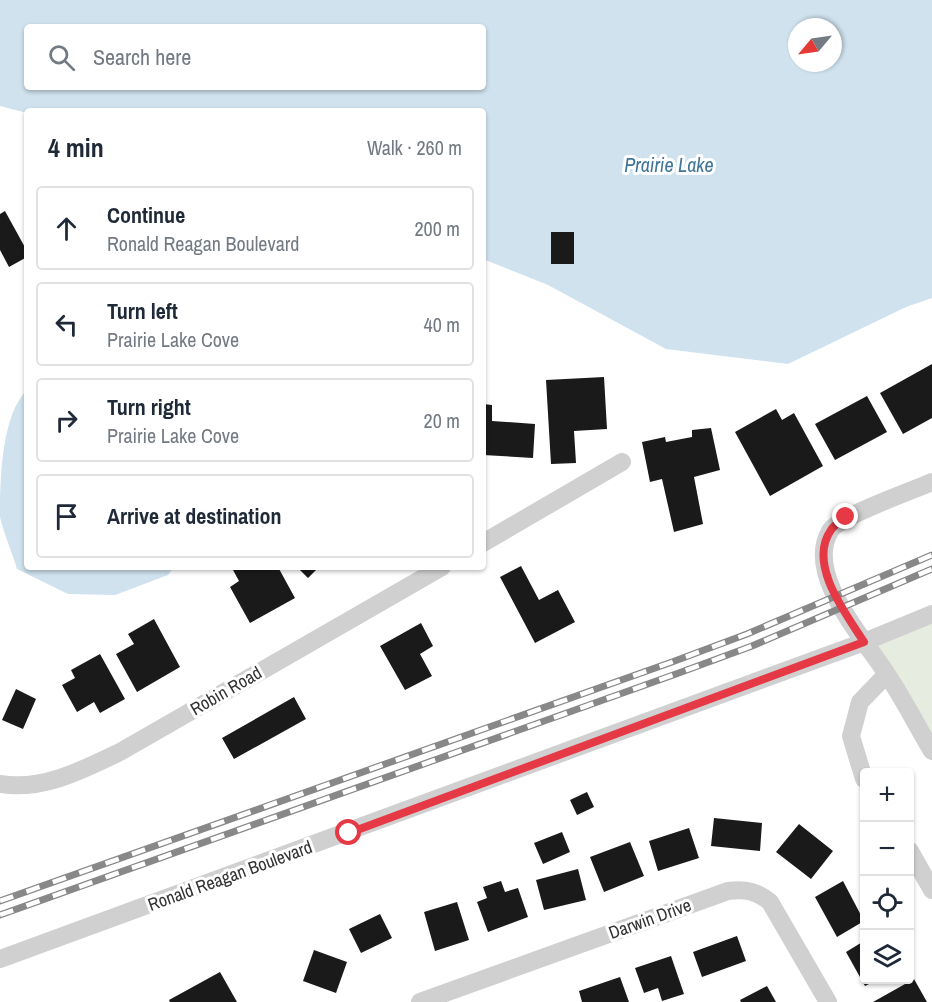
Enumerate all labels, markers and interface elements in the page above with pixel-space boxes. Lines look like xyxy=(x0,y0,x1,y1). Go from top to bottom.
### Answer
north arrow xyxy=(788,18,842,72)
search box xyxy=(24,24,486,90)
icon: search xyxy=(45,41,78,74)
text: Search here xyxy=(93,42,191,72)
text: 4 min xyxy=(48,130,104,165)
text: Walk · 260 m xyxy=(367,134,462,161)
water label: Prairie Lake xyxy=(624,151,714,178)
text: Continue xyxy=(107,200,185,230)
icon: ahead xyxy=(50,212,83,245)
text: 200 m xyxy=(414,215,460,242)
text: Ronald Reagan Boulevard xyxy=(107,230,299,257)
text: Turn left xyxy=(107,296,178,326)
icon: left xyxy=(50,308,83,341)
text: 40 m xyxy=(424,311,460,338)
text: Prairie Lake Cove xyxy=(107,326,239,353)
text: Turn right xyxy=(107,392,191,422)
icon: right xyxy=(50,404,83,437)
text: 20 m xyxy=(424,407,460,434)
text: Prairie Lake Cove xyxy=(107,422,239,449)
icon: arrive xyxy=(50,500,83,533)
text: Arrive at destination xyxy=(107,501,281,531)
route end xyxy=(832,503,858,529)
street label: Robin Road xyxy=(185,660,266,721)
map controls xyxy=(860,768,914,984)
button: + xyxy=(860,768,914,822)
route start xyxy=(335,819,361,845)
button: − xyxy=(860,822,914,876)
street label: Ronald Reagan Boulevard xyxy=(144,834,315,917)
button: locate xyxy=(860,876,914,930)
street label: Darwin Drive xyxy=(605,892,695,945)
button: layers xyxy=(860,930,914,984)

